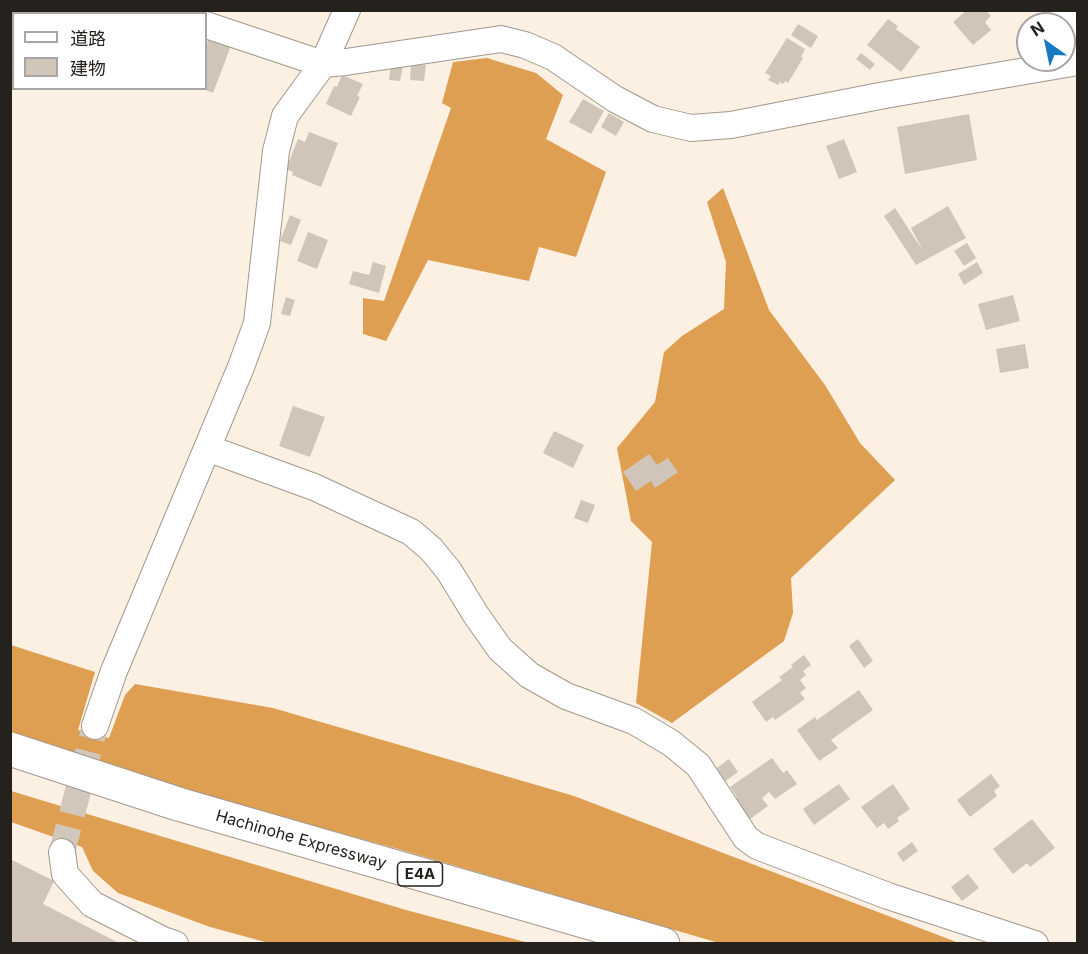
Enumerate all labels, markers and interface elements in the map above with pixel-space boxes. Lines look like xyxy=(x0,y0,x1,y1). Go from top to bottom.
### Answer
legend xyxy=(12,12,207,90)
north arrow xyxy=(1016,12,1076,72)
text: N xyxy=(1027,17,1048,40)
text: 道路 xyxy=(70,28,106,49)
text: 建物 xyxy=(70,58,106,79)
street label: Hachinohe Expressway xyxy=(213,806,389,874)
road number: E4A xyxy=(398,862,442,886)

